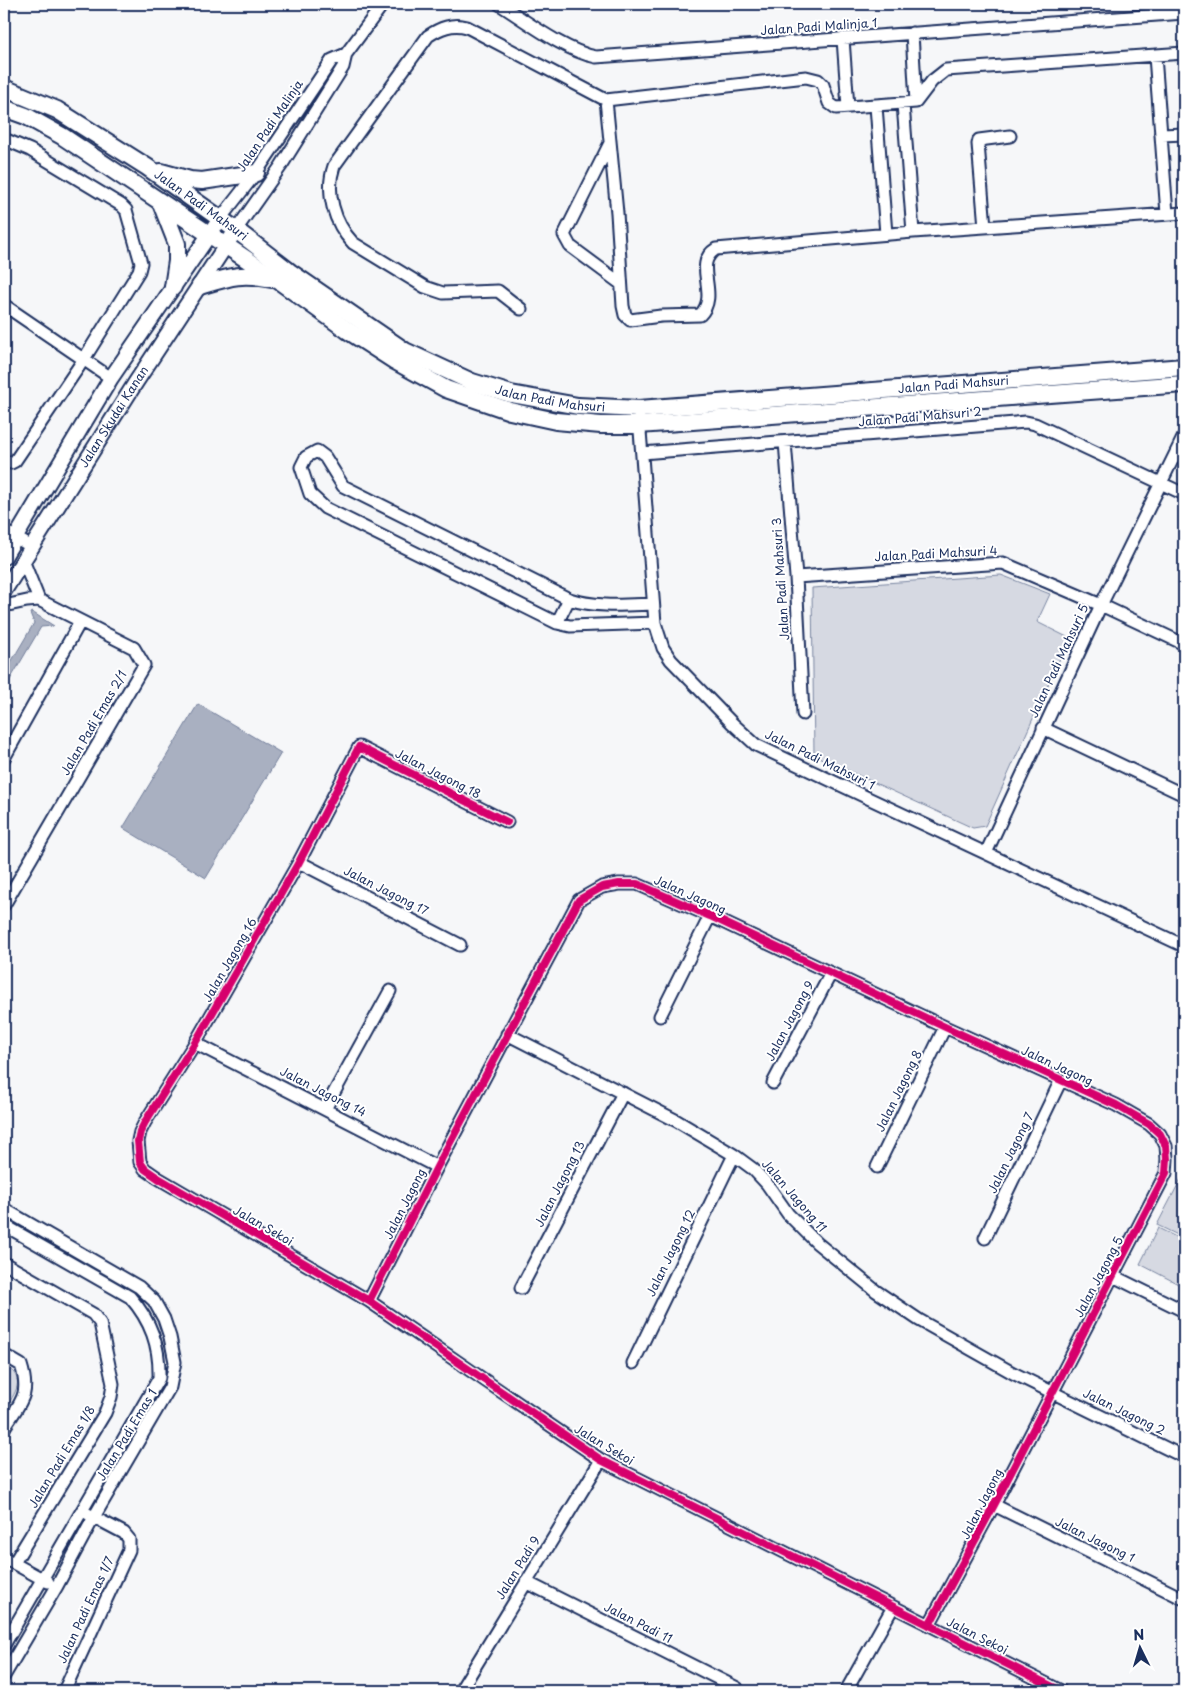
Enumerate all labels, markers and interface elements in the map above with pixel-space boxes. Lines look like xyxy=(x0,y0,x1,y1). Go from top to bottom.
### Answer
street label: Jalan Padi Malinja 1 xyxy=(760,13,878,39)
street label: Jalan Padi Malinja xyxy=(232,76,307,175)
street label: Jalan Padi Mahsuri xyxy=(151,165,252,244)
street label: Jalan Skudai Kanan xyxy=(74,362,152,471)
street label: Jalan Padi Mahsuri xyxy=(897,371,1010,397)
street label: Jalan Padi Mahsuri xyxy=(493,380,606,415)
street label: Jalan Padi Mahsuri 2 xyxy=(858,402,982,430)
street label: Jalan Padi Mahsuri 3 xyxy=(767,517,793,641)
street label: Jalan Padi Mahsuri 4 xyxy=(874,541,998,565)
street label: Jalan Padi Mahsuri 5 xyxy=(1024,601,1092,720)
street label: Jalan Padi Emas 2/1 xyxy=(56,667,131,778)
street label: Jalan Padi Mahsuri 1 xyxy=(762,725,879,794)
street label: Jalan Jagong 18 xyxy=(393,744,484,802)
street label: Jalan Jagong 17 xyxy=(341,861,432,920)
street label: Jalan Jagong xyxy=(651,870,729,918)
street label: Jalan Jagong 16 xyxy=(198,914,261,1005)
street label: Jalan Jagong 9 xyxy=(760,977,818,1064)
street label: Jalan Jagong xyxy=(1019,1041,1096,1090)
street label: Jalan Jagong 8 xyxy=(871,1047,926,1134)
street label: Jalan Jagong 14 xyxy=(277,1062,370,1121)
street label: Jalan Jagong 7 xyxy=(983,1109,1038,1196)
street label: Jalan Jagong 13 xyxy=(530,1137,589,1230)
street label: Jalan Jagong 11 xyxy=(758,1155,831,1236)
street label: Jalan Jagong xyxy=(379,1165,430,1242)
street label: Jalan Sekoi xyxy=(230,1201,297,1250)
street label: Jalan Jagong 12 xyxy=(641,1206,699,1299)
street label: Jalan Jagong 5 xyxy=(1069,1233,1127,1320)
street label: Jalan Jagong 2 xyxy=(1080,1383,1169,1439)
street label: Jalan Padi Emas 1 xyxy=(92,1385,161,1484)
street label: Jalan Padi Emas 1/8 xyxy=(23,1402,99,1511)
street label: Jalan Sekoi xyxy=(571,1419,638,1469)
street label: Jalan Jagong xyxy=(956,1465,1007,1542)
street label: Jalan Jagong 1 xyxy=(1053,1512,1138,1566)
street label: Jalan Padi 9 xyxy=(491,1532,544,1603)
street label: Jalan Padi Emas 1/7 xyxy=(52,1553,118,1666)
street label: Jalan Padi 11 xyxy=(601,1597,676,1647)
street label: Jalan Sekoi xyxy=(944,1612,1011,1658)
north arrow xyxy=(1116,1622,1166,1672)
text: N xyxy=(1132,1624,1145,1645)

